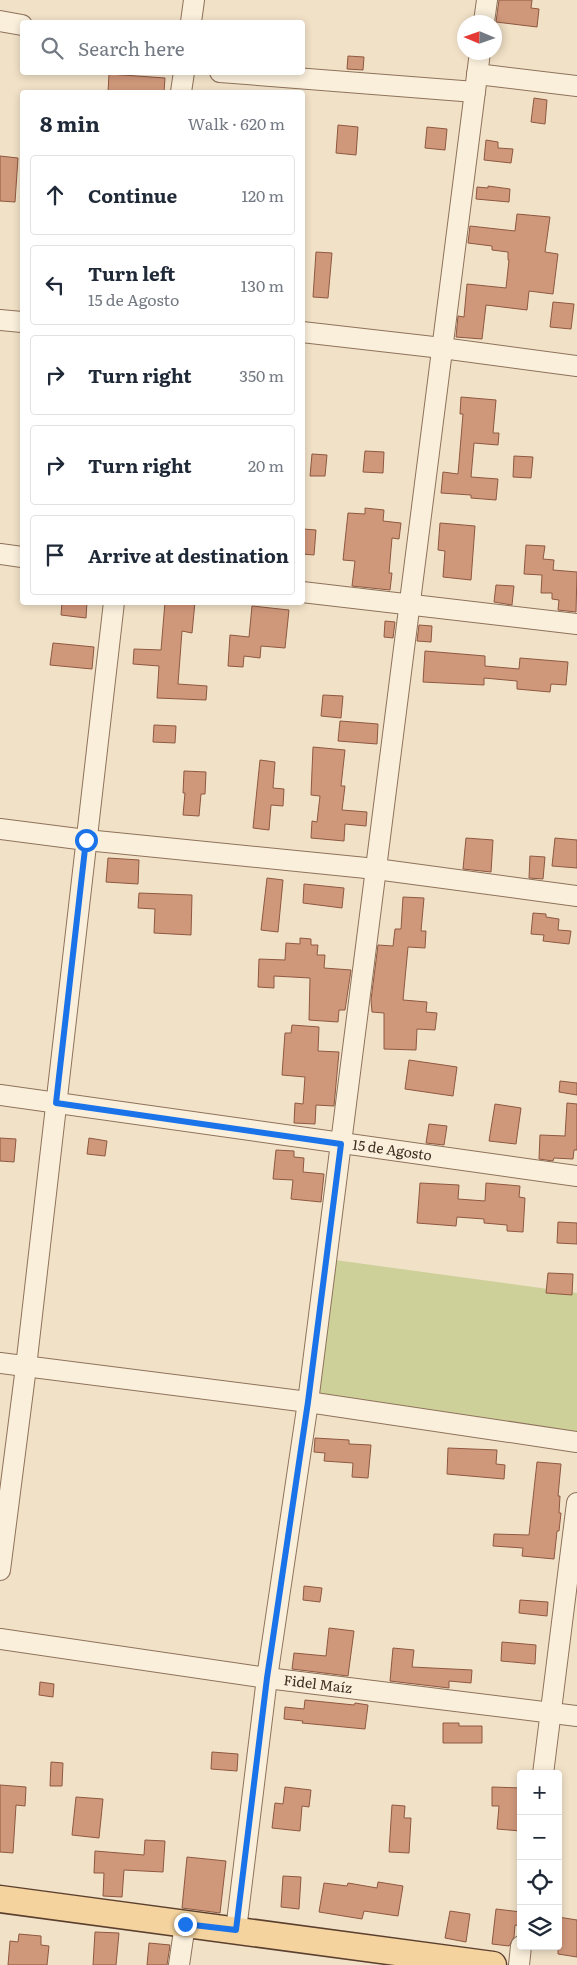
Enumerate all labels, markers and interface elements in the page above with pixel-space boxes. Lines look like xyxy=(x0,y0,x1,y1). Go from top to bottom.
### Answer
north arrow xyxy=(457,15,502,60)
search box xyxy=(20,20,305,75)
icon: search xyxy=(38,34,66,62)
text: Search here xyxy=(78,34,185,62)
text: 8 min xyxy=(40,107,100,138)
text: Walk · 620 m xyxy=(188,111,285,135)
icon: ahead xyxy=(41,181,69,209)
text: Continue xyxy=(88,181,177,209)
text: 120 m xyxy=(241,183,284,207)
text: Turn left xyxy=(88,259,175,287)
icon: left xyxy=(41,271,69,299)
text: 130 m xyxy=(241,273,284,297)
text: 15 de Agosto xyxy=(88,287,179,311)
icon: right xyxy=(41,361,69,389)
text: Turn right xyxy=(88,361,192,389)
text: 350 m xyxy=(239,363,284,387)
icon: right xyxy=(41,451,69,479)
text: Turn right xyxy=(88,451,192,479)
text: 20 m xyxy=(248,453,284,477)
icon: arrive xyxy=(41,541,69,569)
text: Arrive at destination xyxy=(88,541,289,569)
route start xyxy=(75,829,98,852)
street label: 15 de Agosto xyxy=(351,1134,433,1165)
street label: Fidel Maíz xyxy=(282,1669,354,1697)
map controls xyxy=(517,1770,562,1950)
button: + xyxy=(517,1770,562,1815)
button: − xyxy=(517,1815,562,1860)
button: locate xyxy=(517,1860,562,1905)
button: layers xyxy=(517,1905,562,1950)
route end xyxy=(174,1913,197,1936)

